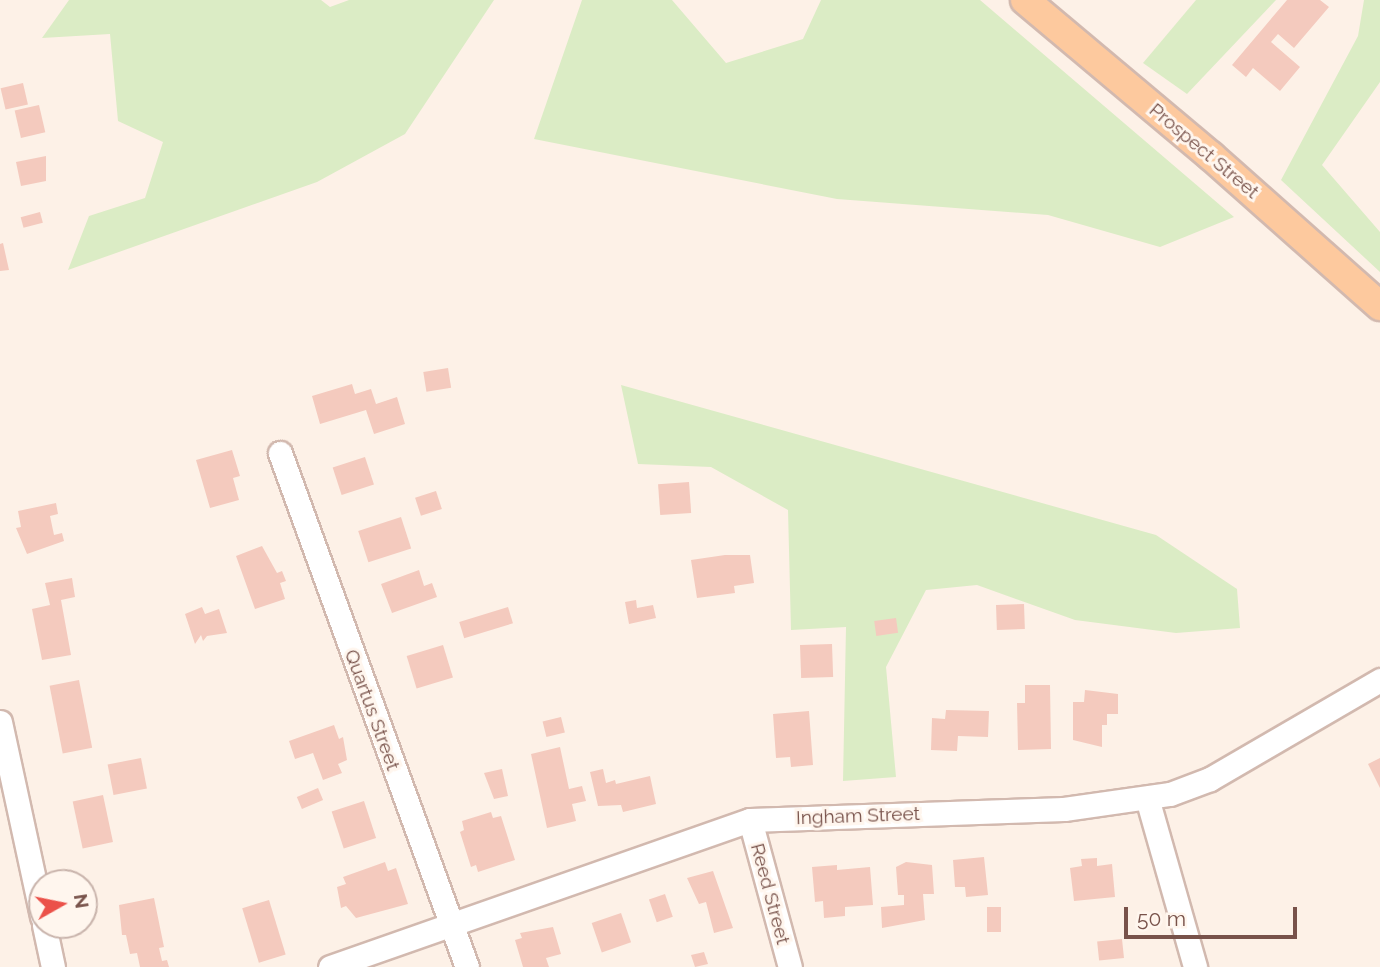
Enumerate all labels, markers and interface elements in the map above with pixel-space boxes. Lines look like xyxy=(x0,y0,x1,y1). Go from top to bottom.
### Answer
street label: Prospect Street xyxy=(1145,99,1263,203)
street label: Quartus Street xyxy=(340,646,404,774)
street label: Ingham Street xyxy=(796,802,920,830)
street label: Reed Street xyxy=(746,841,794,947)
north arrow xyxy=(28,869,98,939)
text: N xyxy=(70,892,94,910)
scale bar xyxy=(1128,894,1301,938)
text: 50 m xyxy=(1137,906,1186,931)

